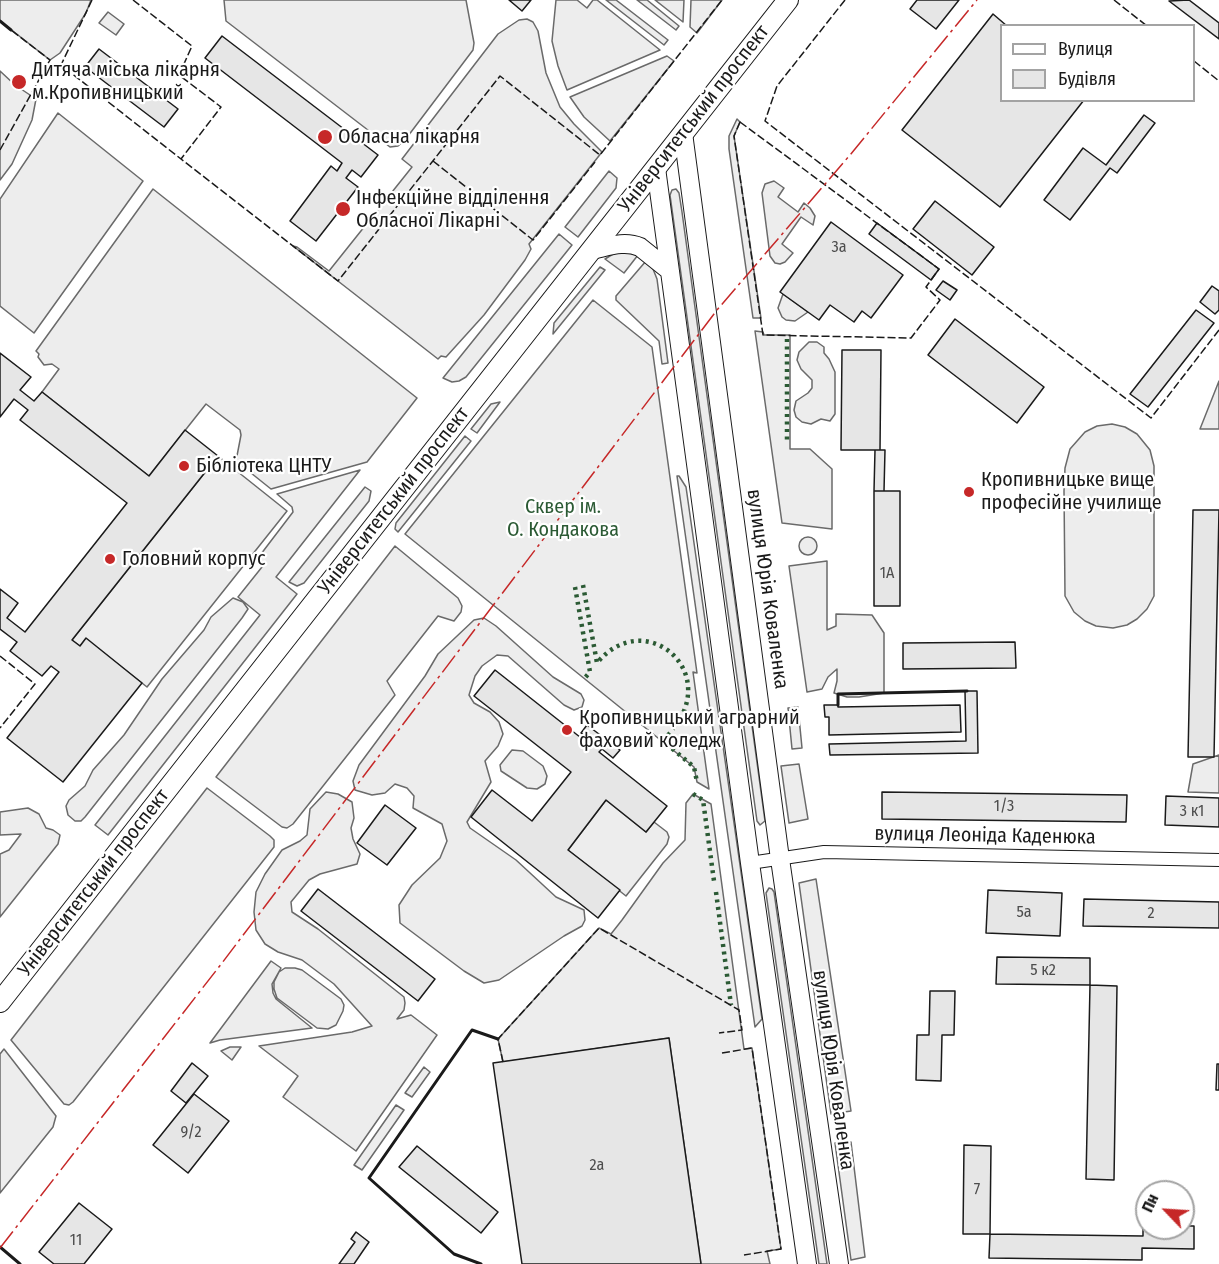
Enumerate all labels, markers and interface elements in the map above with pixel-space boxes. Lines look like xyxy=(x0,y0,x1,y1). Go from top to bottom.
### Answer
street label: Університетський проспект xyxy=(613,21,775,217)
legend xyxy=(1000,24,1195,102)
text: Вулиця xyxy=(1058,38,1113,60)
place label: Дитяча міська лікарня м.Кропивницький xyxy=(32,58,220,105)
text: Будівля xyxy=(1058,68,1116,90)
marker: Дитяча міська лікарня м.Кропивницький xyxy=(10,73,28,91)
place label: Обласна лікарня xyxy=(338,125,480,149)
marker: Обласна лікарня xyxy=(316,128,334,146)
place label: Інфекційне відділення Обласної Лікарні xyxy=(356,186,549,233)
marker: Інфекційне відділення Обласної Лікарні xyxy=(334,200,352,218)
house number: 3а xyxy=(831,238,847,258)
street label: Університетський проспект xyxy=(313,403,475,599)
place label: Бібліотека ЦНТУ xyxy=(196,454,331,478)
marker: Бібліотека ЦНТУ xyxy=(177,459,191,473)
place label: Кропивницьке вище професійне училище xyxy=(981,468,1162,515)
marker: Кропивницьке вище професійне училище xyxy=(962,485,976,499)
street label: вулиця Юрія Коваленка xyxy=(741,488,793,690)
park label: Сквер ім. О. Кондакова xyxy=(507,495,619,542)
place label: Головний корпус xyxy=(122,547,266,571)
marker: Головний корпус xyxy=(103,552,117,566)
house number: 1А xyxy=(880,564,894,584)
place label: Кропивницький аграрний фаховий коледж xyxy=(579,706,800,753)
marker: Кропивницький аграрний фаховий коледж xyxy=(560,723,574,737)
street label: Університетський проспект xyxy=(13,785,175,981)
house number: 1/3 xyxy=(994,797,1014,817)
house number: 3 к1 xyxy=(1180,802,1204,822)
street label: вулиця Леоніда Каденюка xyxy=(874,822,1096,850)
house number: 5а xyxy=(1016,903,1032,923)
house number: 2 xyxy=(1147,904,1155,924)
house number: 5 к2 xyxy=(1030,961,1056,981)
street label: вулиця Юрія Коваленка xyxy=(807,969,859,1171)
house number: 9/2 xyxy=(180,1123,202,1143)
house number: 2а xyxy=(590,1156,604,1176)
house number: 7 xyxy=(974,1180,980,1200)
north arrow xyxy=(1135,1180,1195,1240)
text: Пн xyxy=(1138,1191,1162,1215)
house number: 11 xyxy=(70,1231,82,1251)

